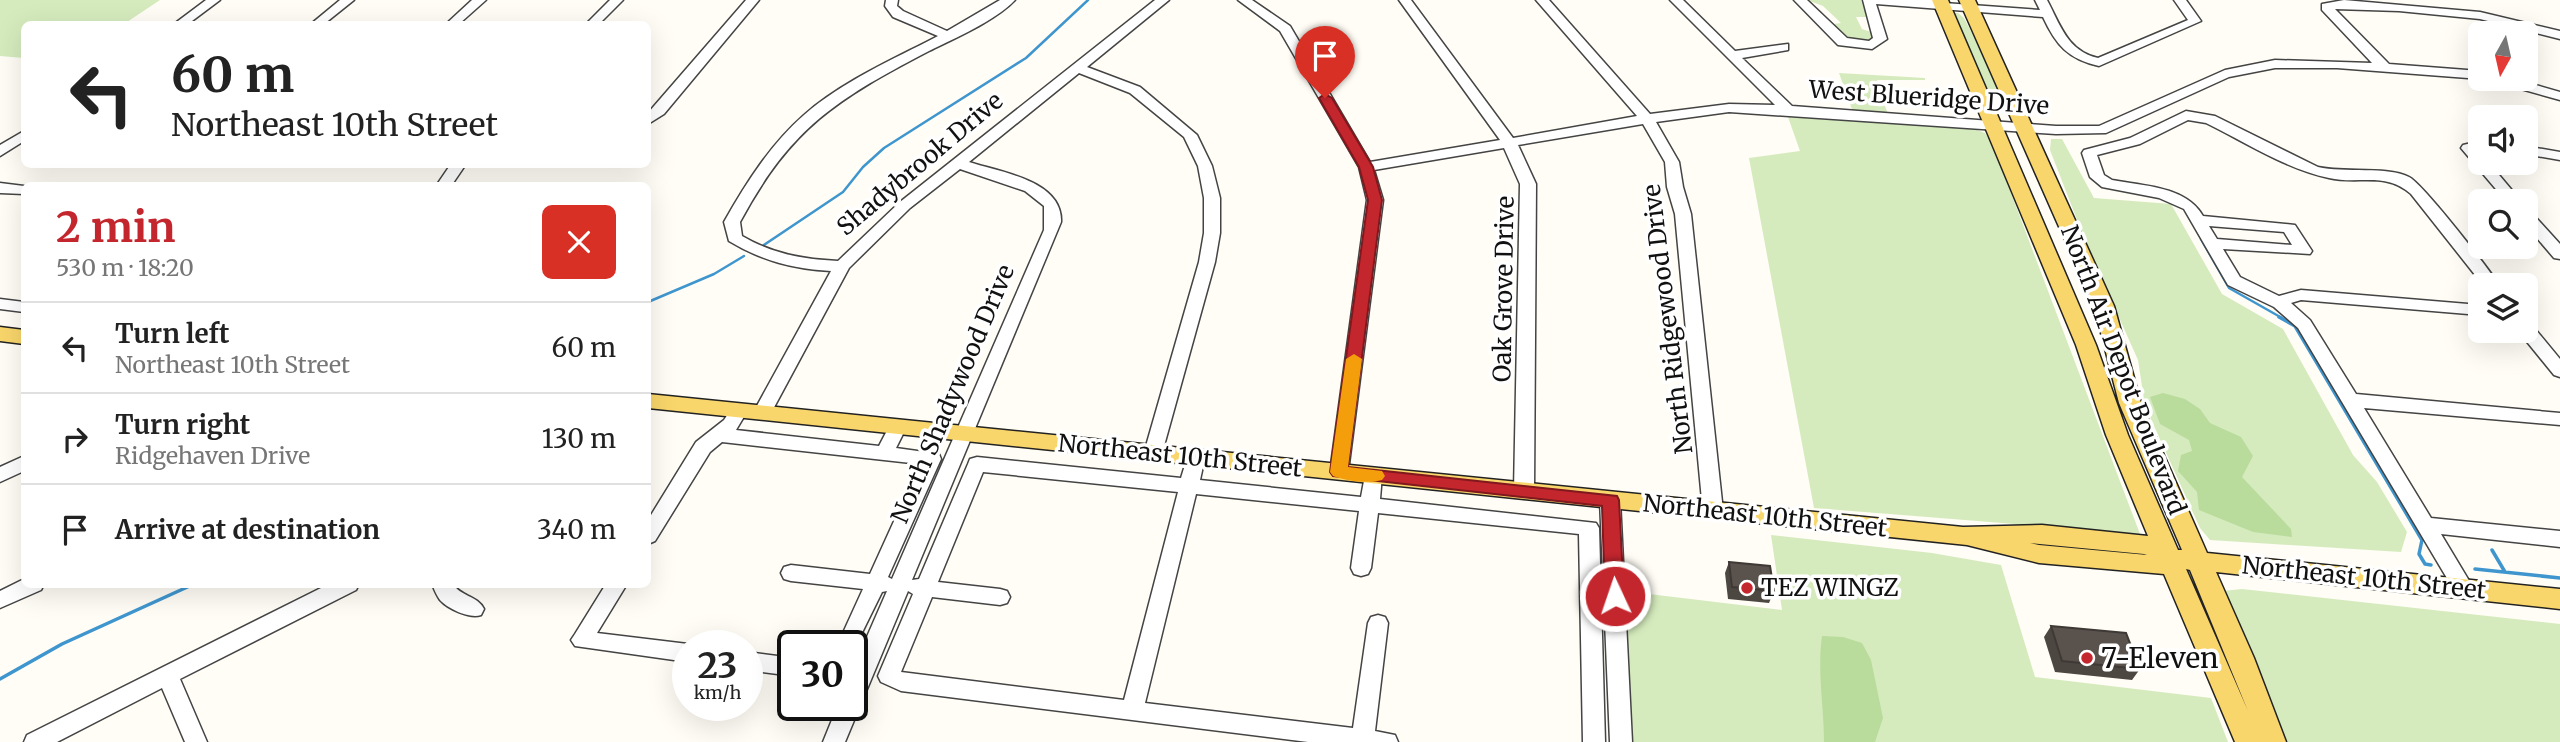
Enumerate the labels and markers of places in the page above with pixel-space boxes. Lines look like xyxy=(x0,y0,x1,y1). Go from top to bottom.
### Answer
pin xyxy=(1295,26,1355,98)
place label: TEZ WINGZ xyxy=(1761,572,1899,603)
marker: TEZ WINGZ xyxy=(1739,580,1755,596)
place label: 7-Eleven xyxy=(2101,640,2219,676)
marker: 7-Eleven xyxy=(2079,650,2095,666)

